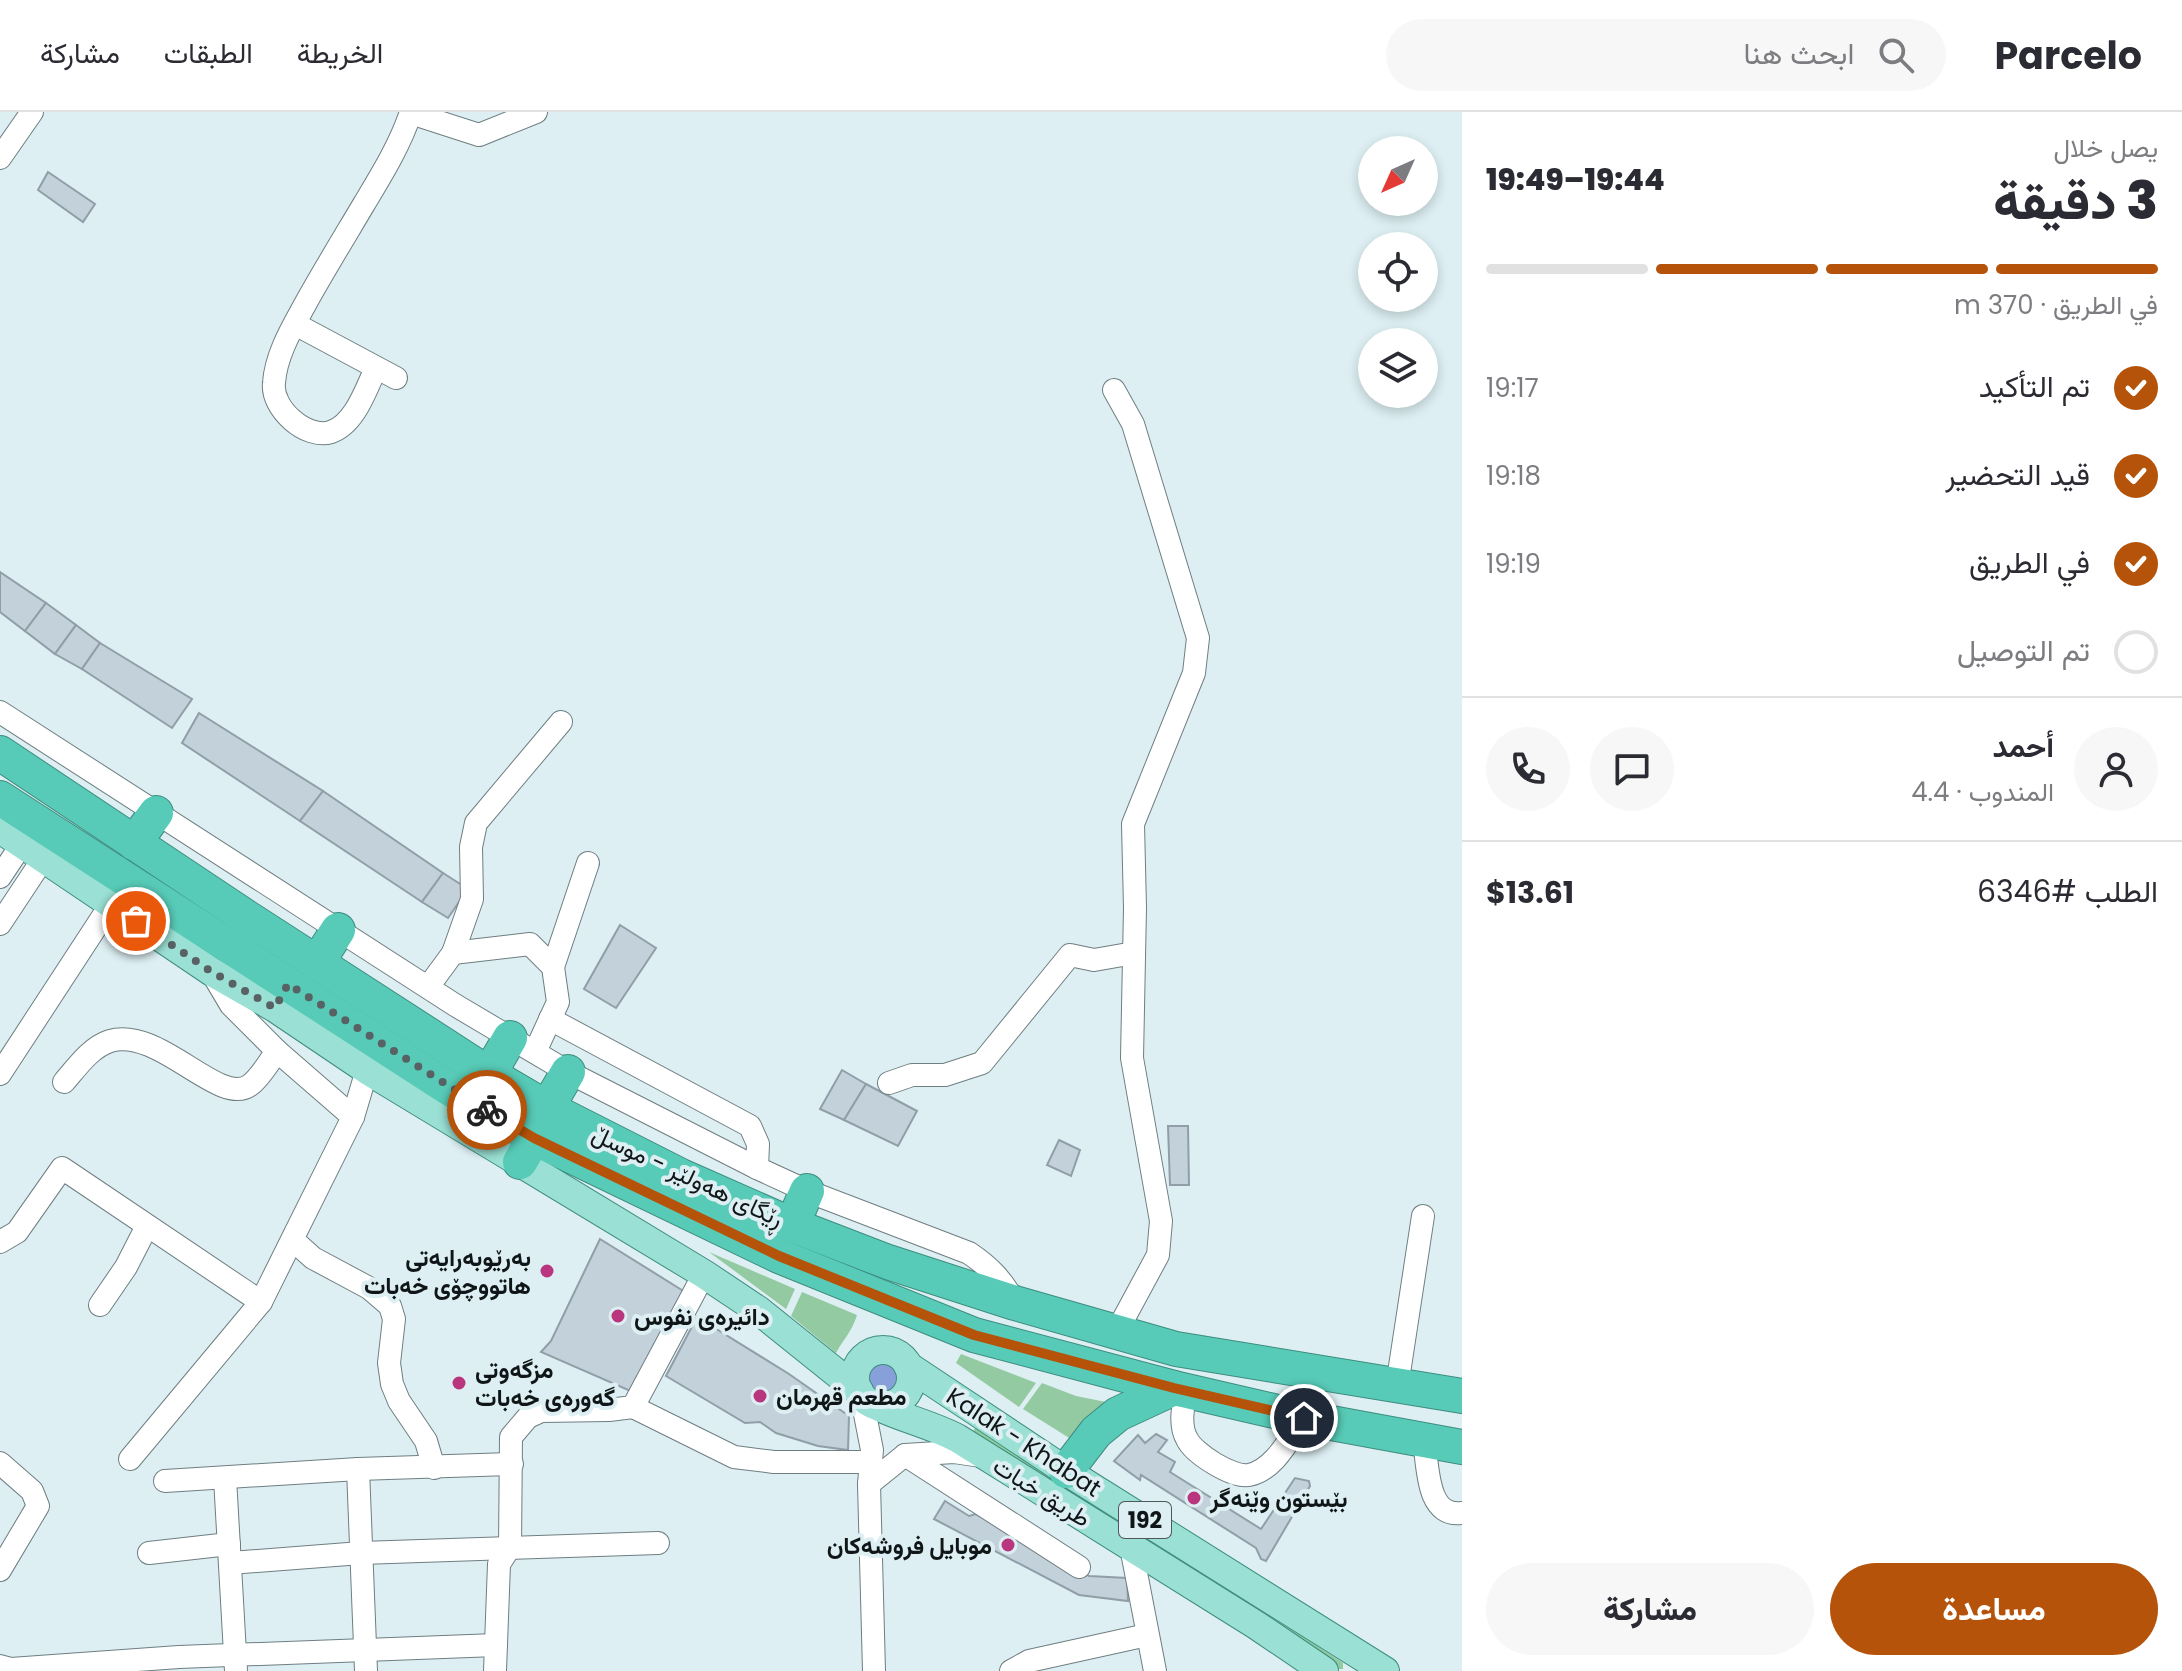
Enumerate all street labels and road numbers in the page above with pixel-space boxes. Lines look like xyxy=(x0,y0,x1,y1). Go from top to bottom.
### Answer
street label: ڕێگای هەولێر - موسڵ xyxy=(586,1117,789,1238)
street label: Kalak - Khabat xyxy=(940,1380,1108,1504)
street label: طريق خبات xyxy=(987,1449,1097,1535)
road number: 192 xyxy=(1119,1502,1171,1538)

